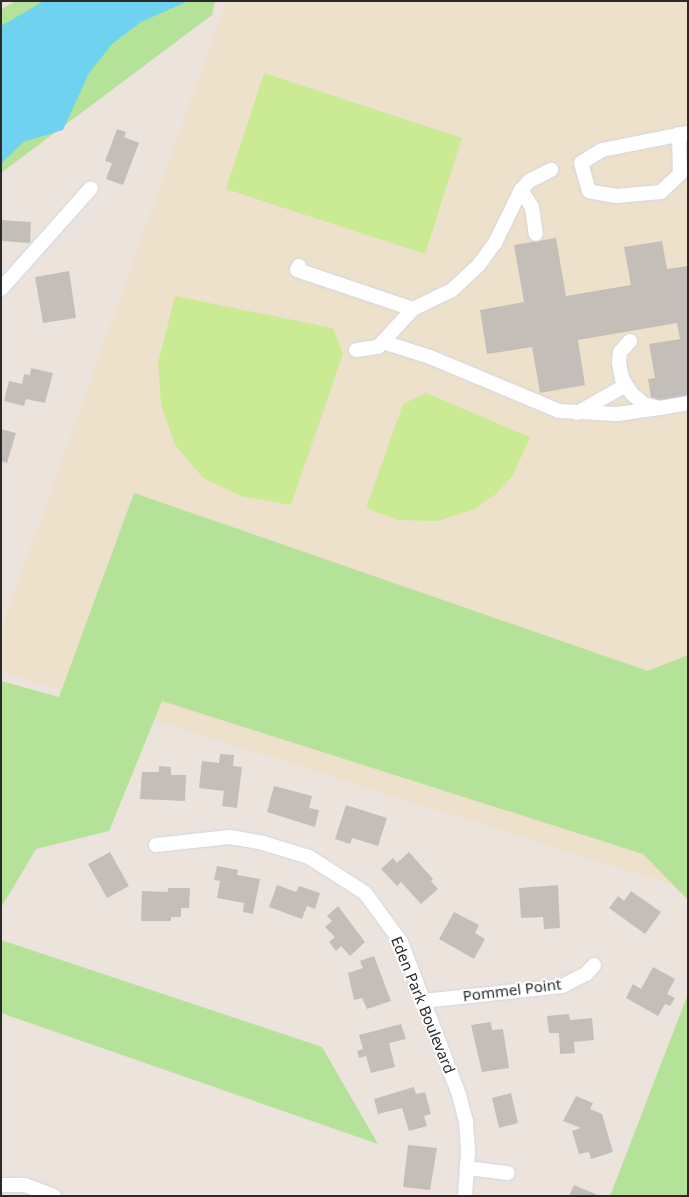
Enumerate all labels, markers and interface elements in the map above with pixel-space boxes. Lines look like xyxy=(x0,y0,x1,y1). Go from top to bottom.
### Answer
street label: Eden Park Boulevard xyxy=(387,934,459,1076)
street label: Pommel Point xyxy=(462,975,562,1005)

